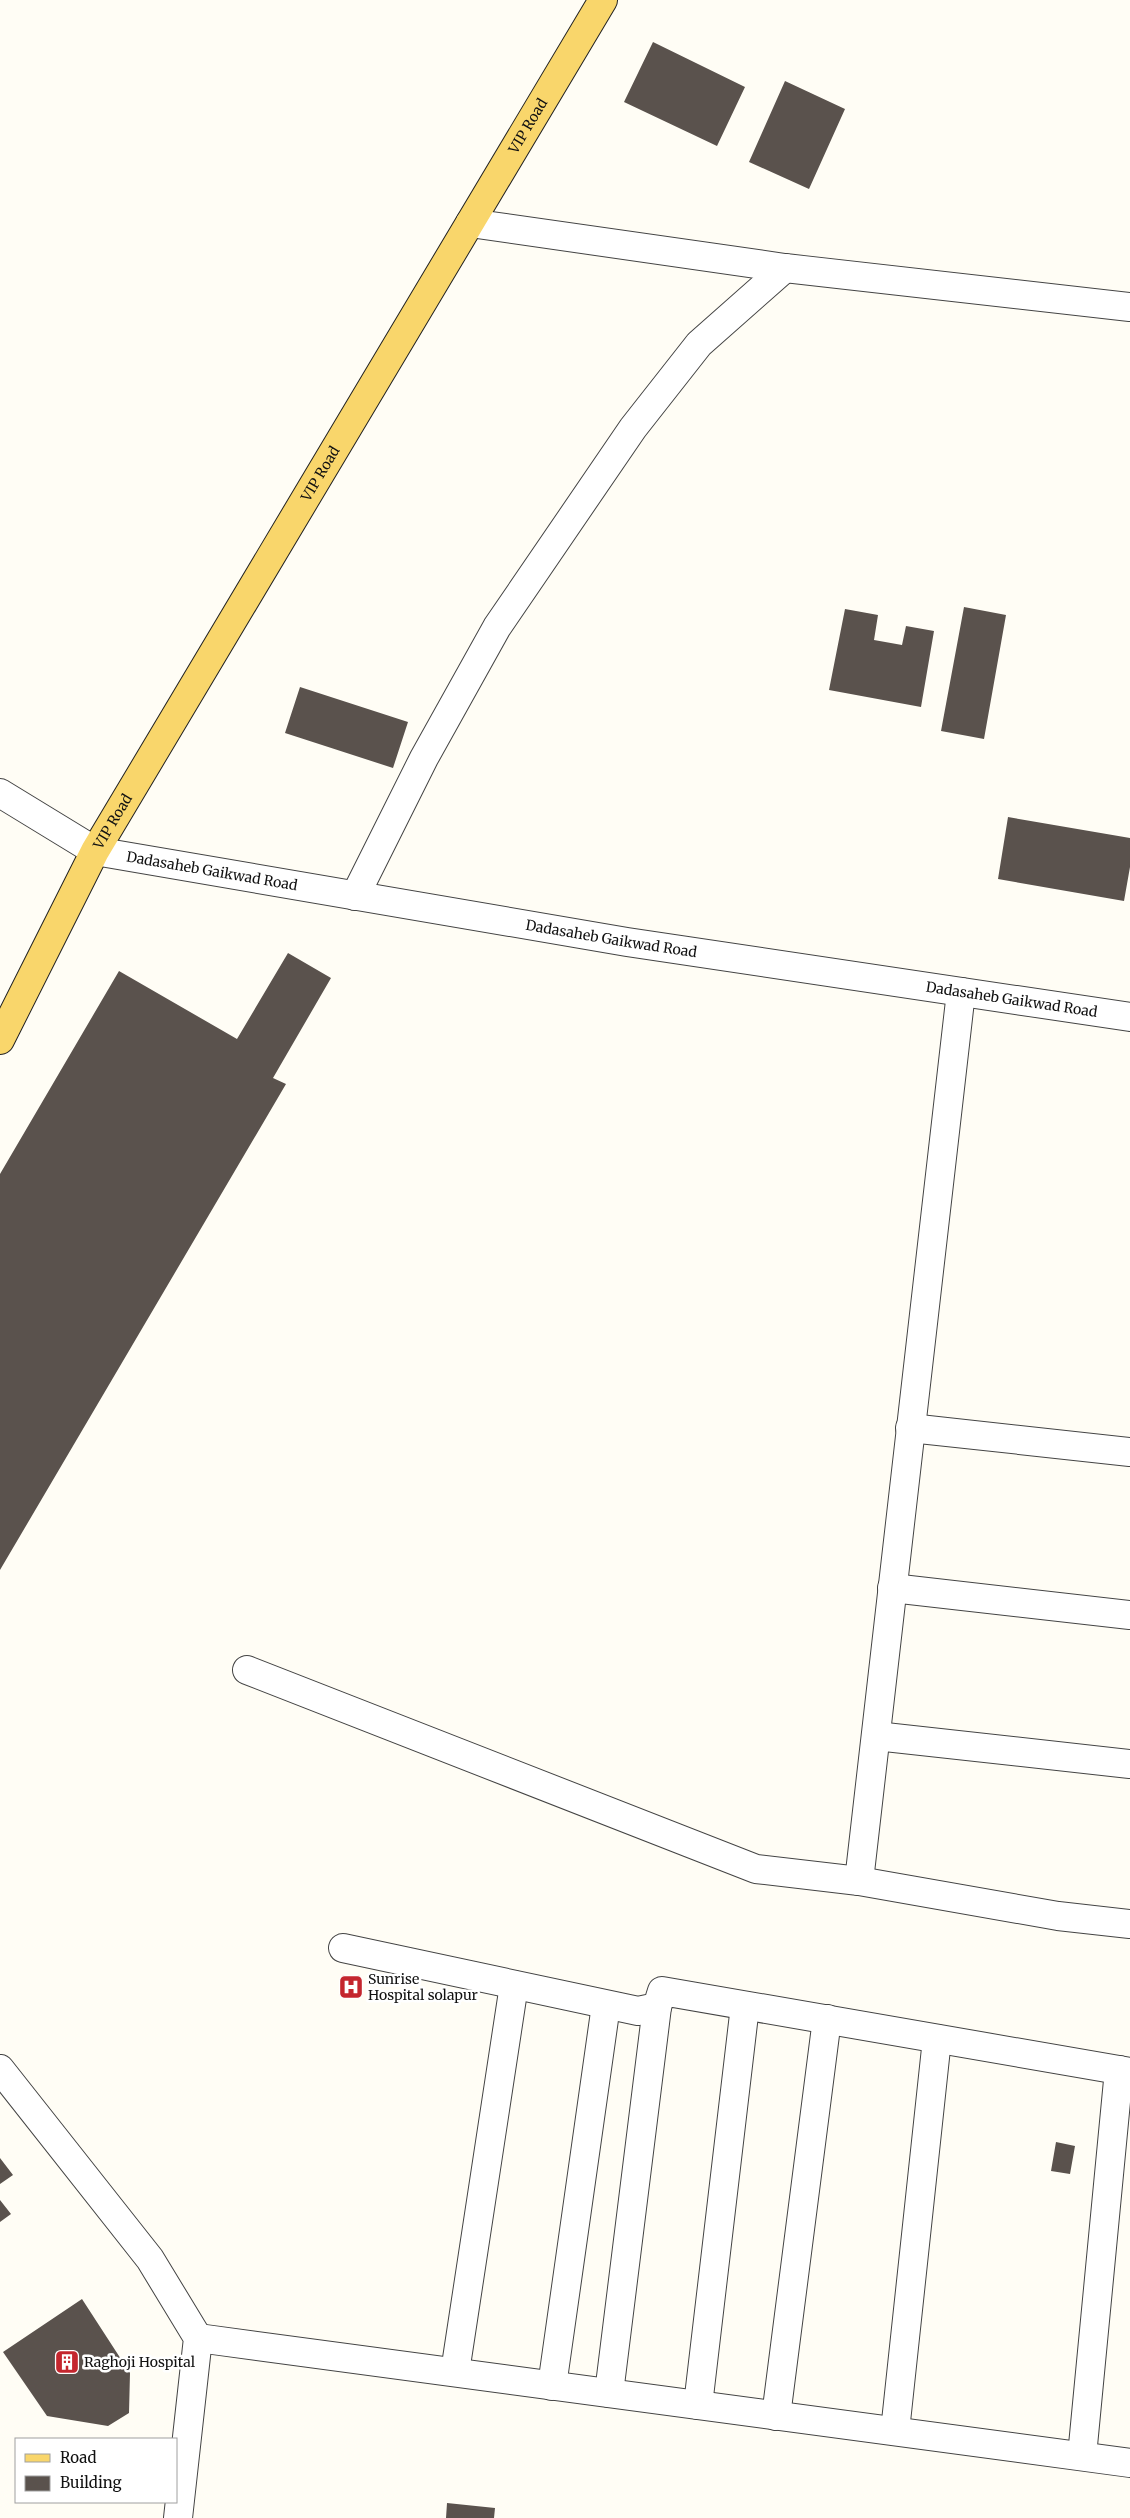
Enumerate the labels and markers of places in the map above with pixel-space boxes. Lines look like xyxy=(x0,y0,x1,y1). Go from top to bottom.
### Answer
place label: Sunrise Hospital solapur xyxy=(368,1970,478,2004)
hospital icon: Sunrise Hospital solapur xyxy=(338,1974,364,2000)
building icon: Raghoji Hospital xyxy=(54,2349,80,2375)
place label: Raghoji Hospital xyxy=(84,2353,196,2371)

